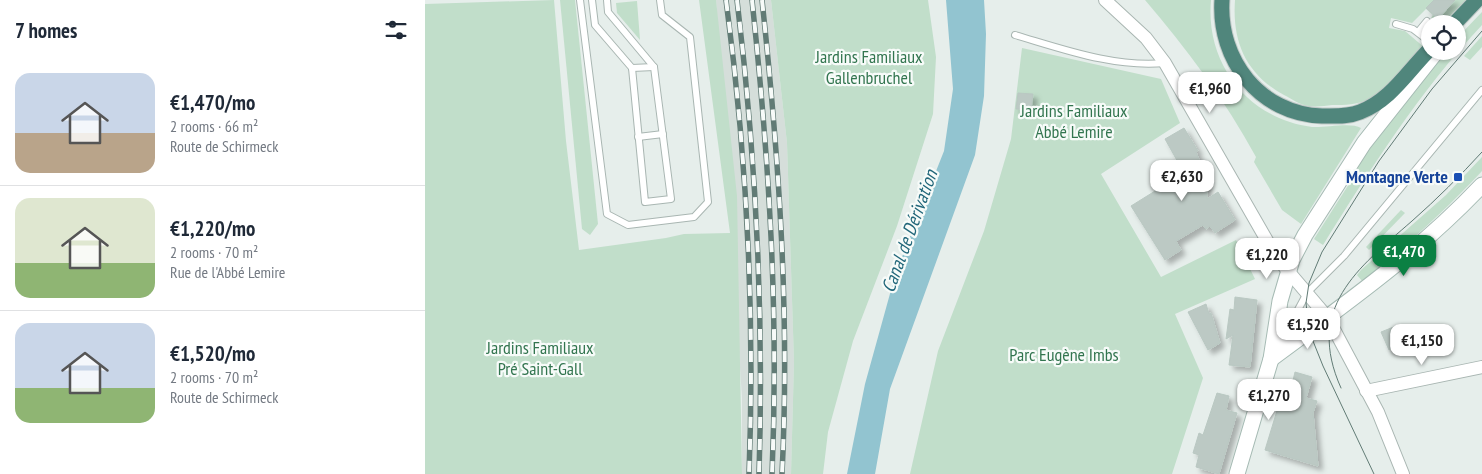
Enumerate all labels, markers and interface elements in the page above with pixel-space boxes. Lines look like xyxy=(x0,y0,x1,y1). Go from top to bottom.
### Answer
map controls xyxy=(1421,15,1466,60)
button: locate xyxy=(1421,15,1466,60)
icon: filters xyxy=(382,16,410,44)
text: 7 homes xyxy=(15,17,77,44)
park label: Jardins Familiaux Gallenbruchel xyxy=(815,45,923,89)
pin: €1,960 xyxy=(1169,72,1251,114)
text: €1,960 xyxy=(1189,78,1231,98)
text: €1,470/mo xyxy=(170,89,255,116)
icon: home xyxy=(55,93,115,153)
park label: Jardins Familiaux Abbé Lemire xyxy=(1020,99,1128,143)
text: 2 rooms · 66 m² xyxy=(170,116,258,136)
text: Route de Schirmeck xyxy=(170,136,278,156)
pin: €2,630 xyxy=(1141,160,1223,202)
water label: Canal de Dérivation xyxy=(876,165,943,296)
place label: Montagne Verte xyxy=(1346,165,1448,188)
text: €2,630 xyxy=(1161,166,1203,186)
marker: Montagne Verte xyxy=(1452,171,1464,183)
text: €1,220/mo xyxy=(170,215,255,242)
icon: home xyxy=(55,218,115,278)
pin: €1,470 xyxy=(1363,234,1445,277)
pin: €1,220 xyxy=(1226,238,1308,280)
text: €1,470 xyxy=(1383,241,1425,261)
text: 2 rooms · 70 m² xyxy=(170,242,258,262)
text: €1,220 xyxy=(1246,244,1288,264)
text: Rue de l'Abbé Lemire xyxy=(170,262,285,282)
pin: €1,520 xyxy=(1267,308,1349,350)
text: €1,520 xyxy=(1287,314,1329,334)
pin: €1,150 xyxy=(1381,324,1463,366)
text: €1,150 xyxy=(1401,330,1443,350)
park label: Jardins Familiaux Pré Saint-Gall xyxy=(486,336,594,380)
text: €1,520/mo xyxy=(170,340,255,367)
icon: home xyxy=(55,343,115,403)
park label: Parc Eugène Imbs xyxy=(1009,343,1119,366)
text: 2 rooms · 70 m² xyxy=(170,367,258,387)
pin: €1,270 xyxy=(1228,378,1310,421)
text: €1,270 xyxy=(1248,385,1290,405)
text: Route de Schirmeck xyxy=(170,387,278,407)

